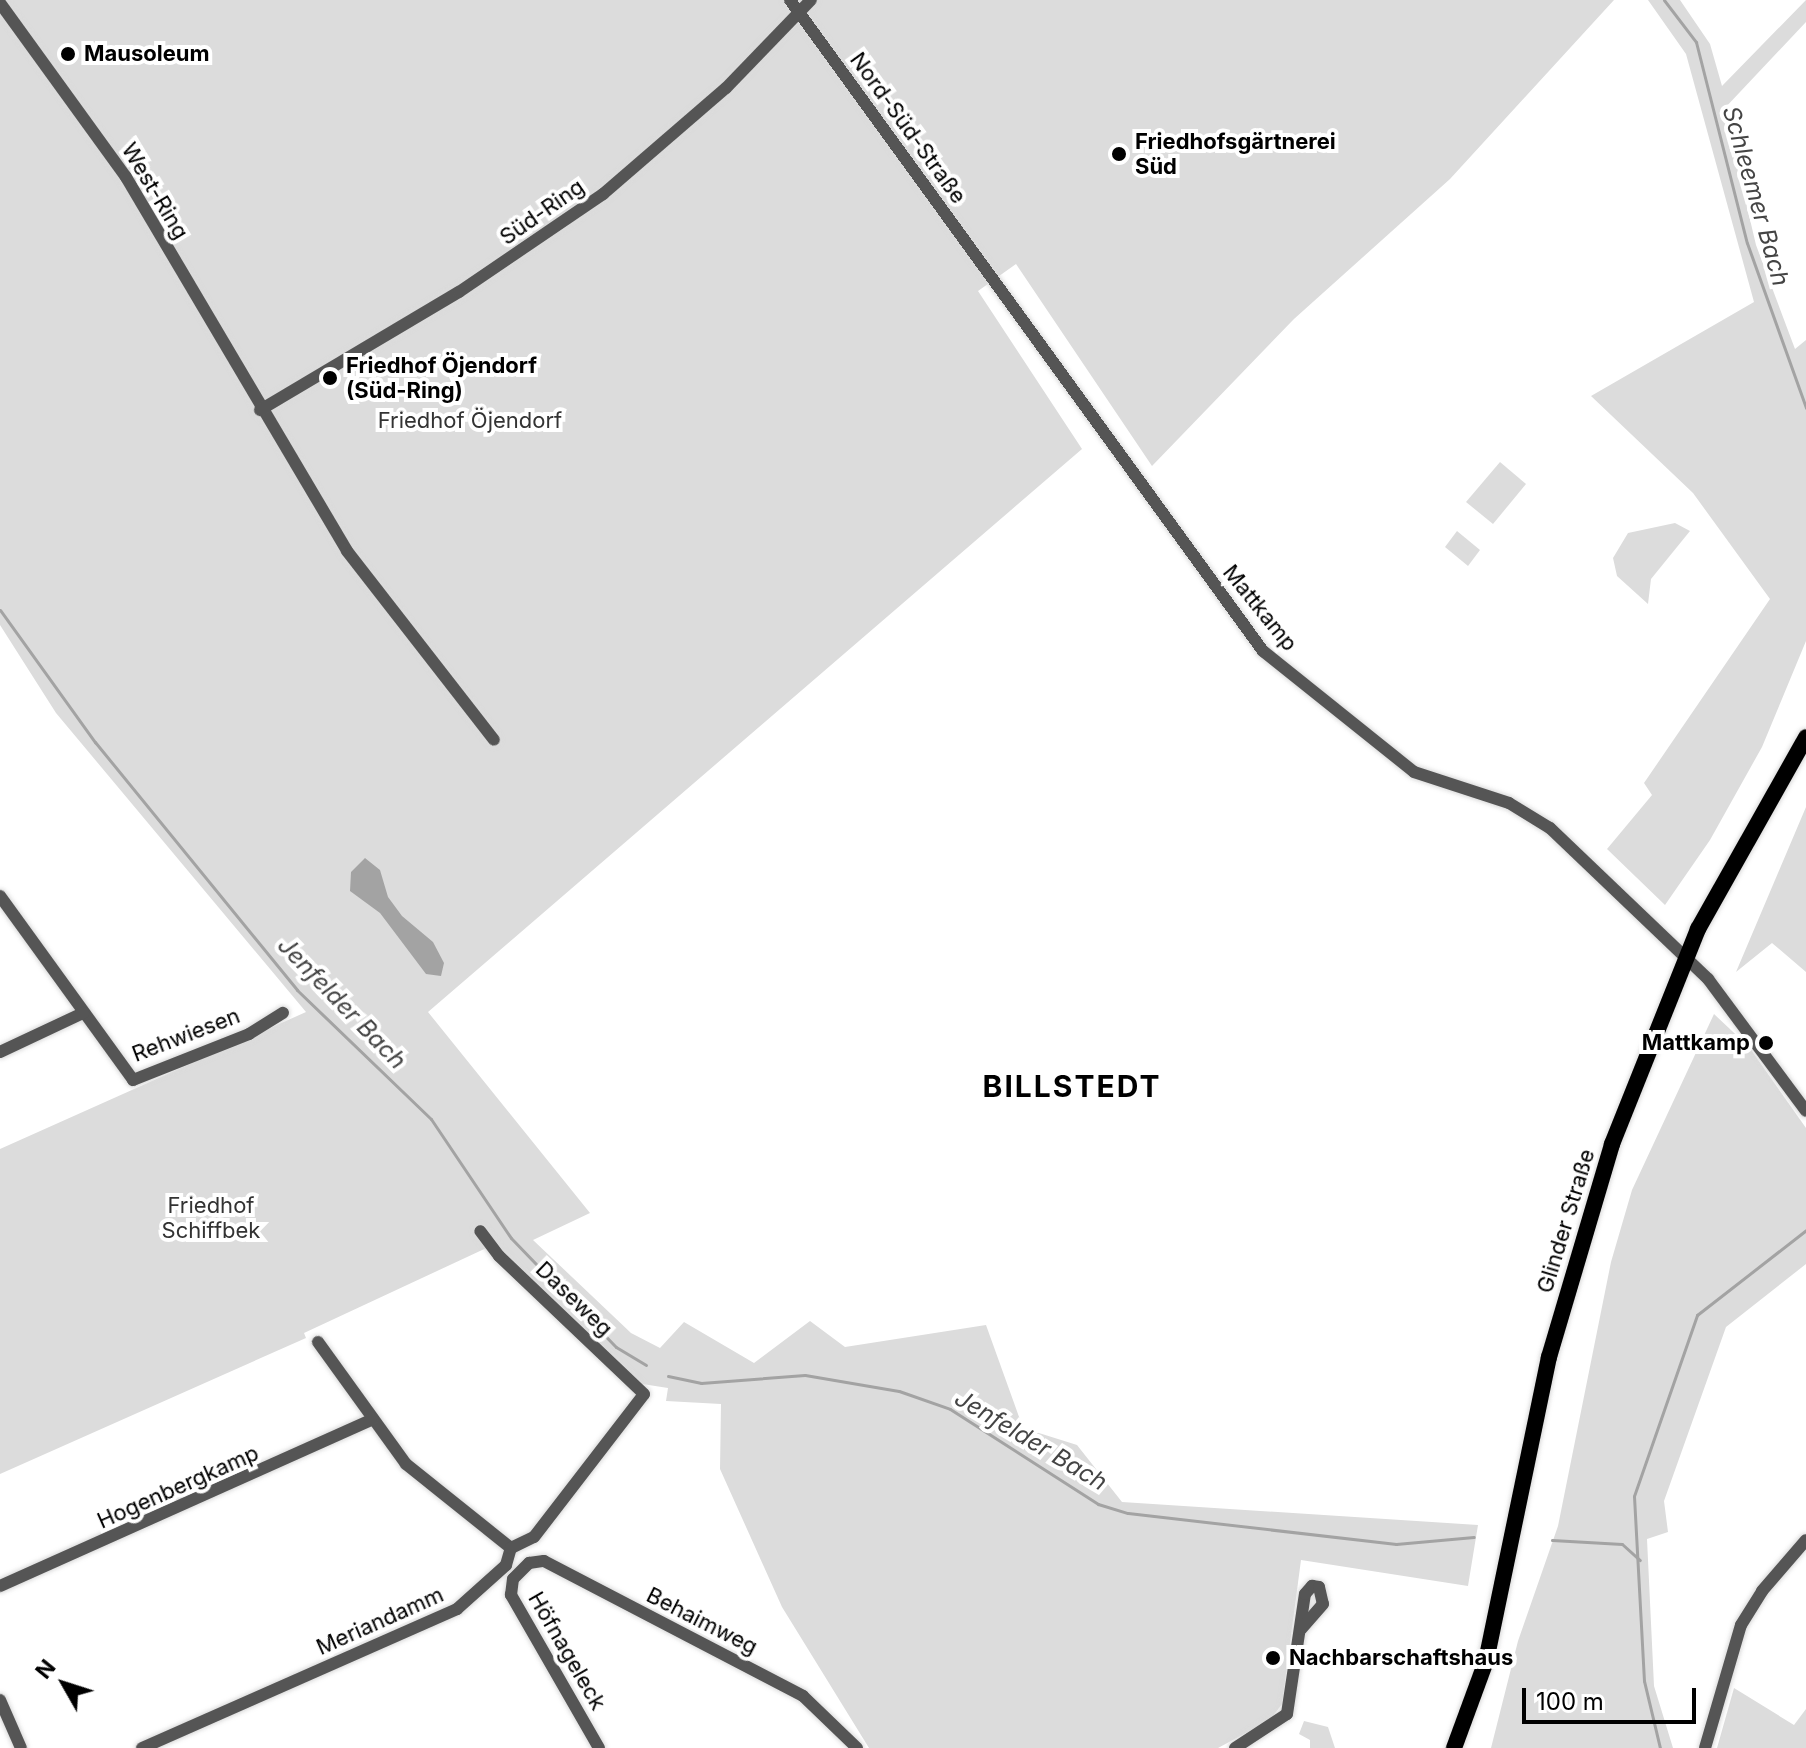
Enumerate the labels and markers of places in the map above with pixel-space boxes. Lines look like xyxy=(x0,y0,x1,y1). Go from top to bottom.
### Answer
place label: Mausoleum xyxy=(84,41,210,67)
marker: Mausoleum xyxy=(59,45,77,63)
place label: Friedhofsgärtnerei Süd xyxy=(1135,128,1336,180)
marker: Friedhofsgärtnerei Süd xyxy=(1110,145,1128,163)
place label: Friedhof Öjendorf (Süd-Ring) xyxy=(346,352,537,404)
marker: Friedhof Öjendorf (Süd-Ring) xyxy=(321,369,339,387)
place label: Mattkamp xyxy=(1642,1030,1750,1056)
marker: Mattkamp xyxy=(1757,1034,1775,1052)
place label: Nachbarschaftshaus xyxy=(1289,1645,1513,1671)
marker: Nachbarschaftshaus xyxy=(1264,1649,1282,1667)

